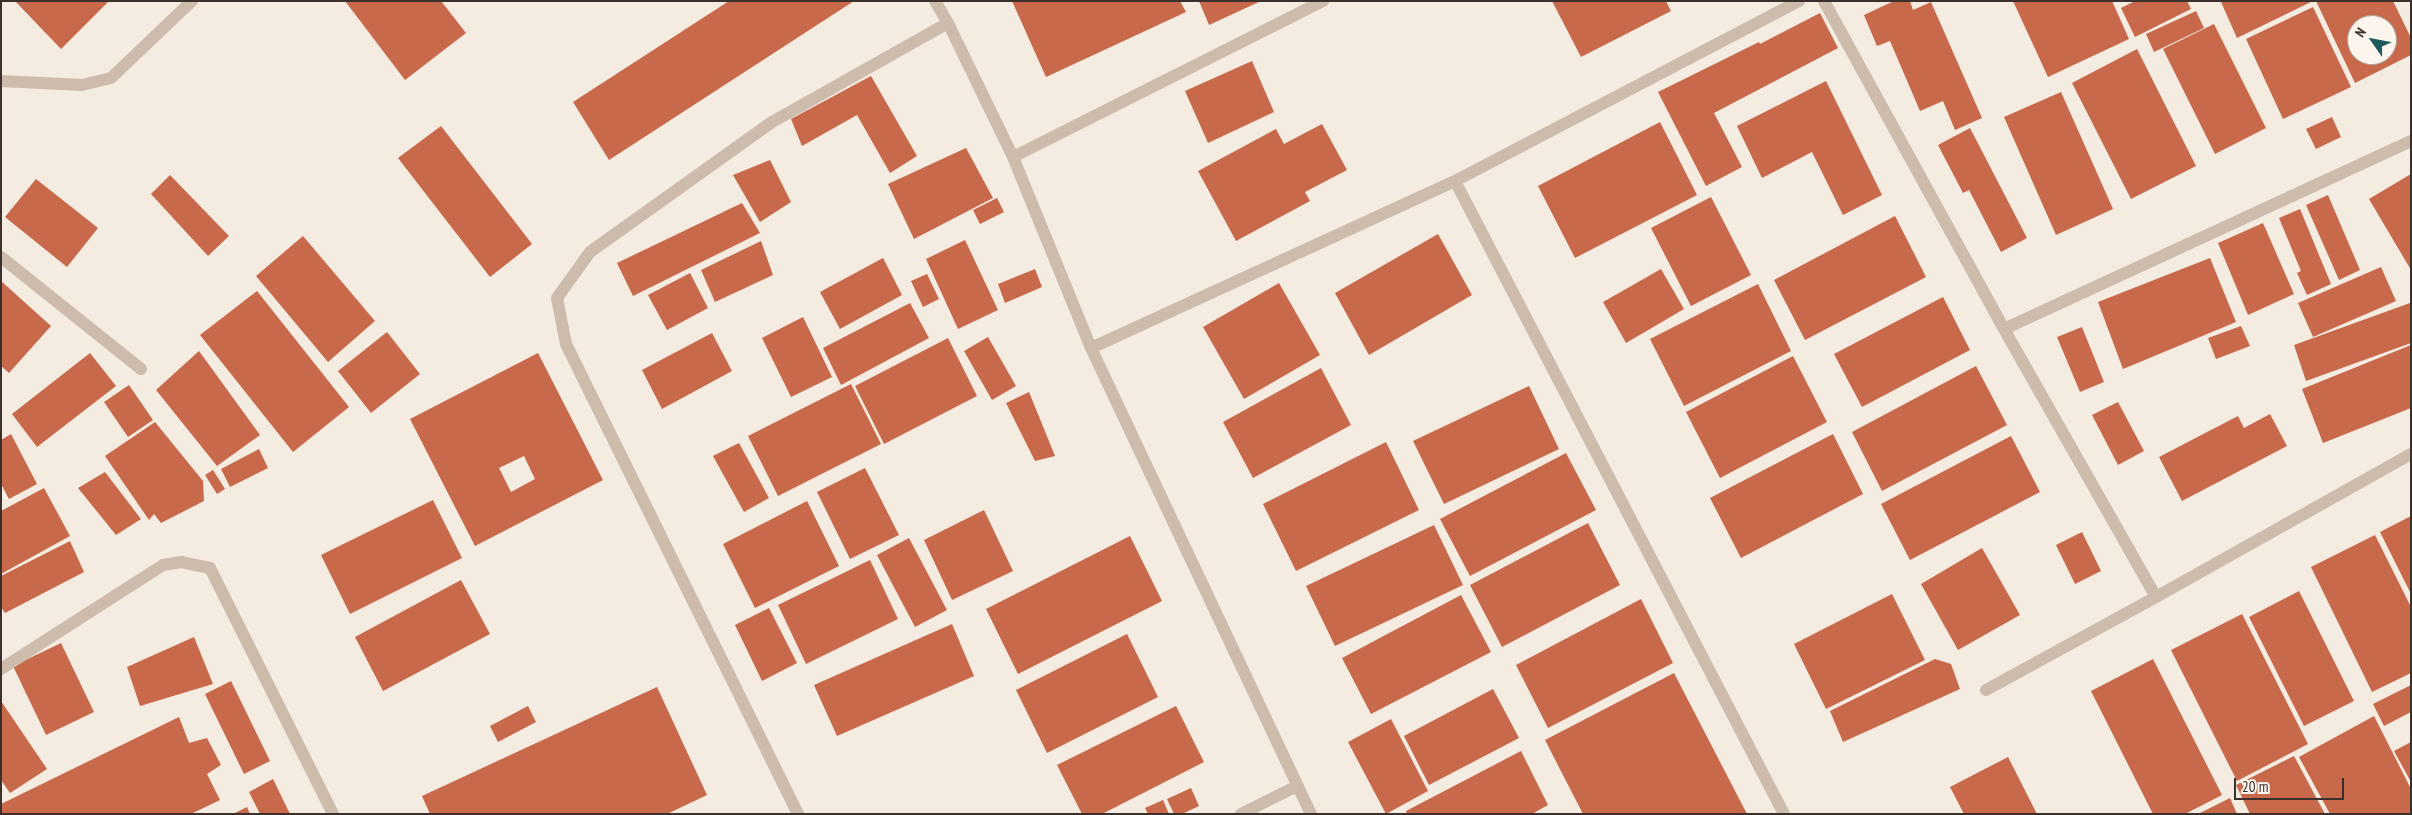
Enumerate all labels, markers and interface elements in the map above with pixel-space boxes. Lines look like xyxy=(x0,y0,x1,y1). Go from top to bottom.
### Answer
north arrow xyxy=(2347,15,2397,65)
text: N xyxy=(2351,24,2370,40)
scale bar xyxy=(2237,768,2347,800)
text: 20 m xyxy=(2242,777,2268,796)

